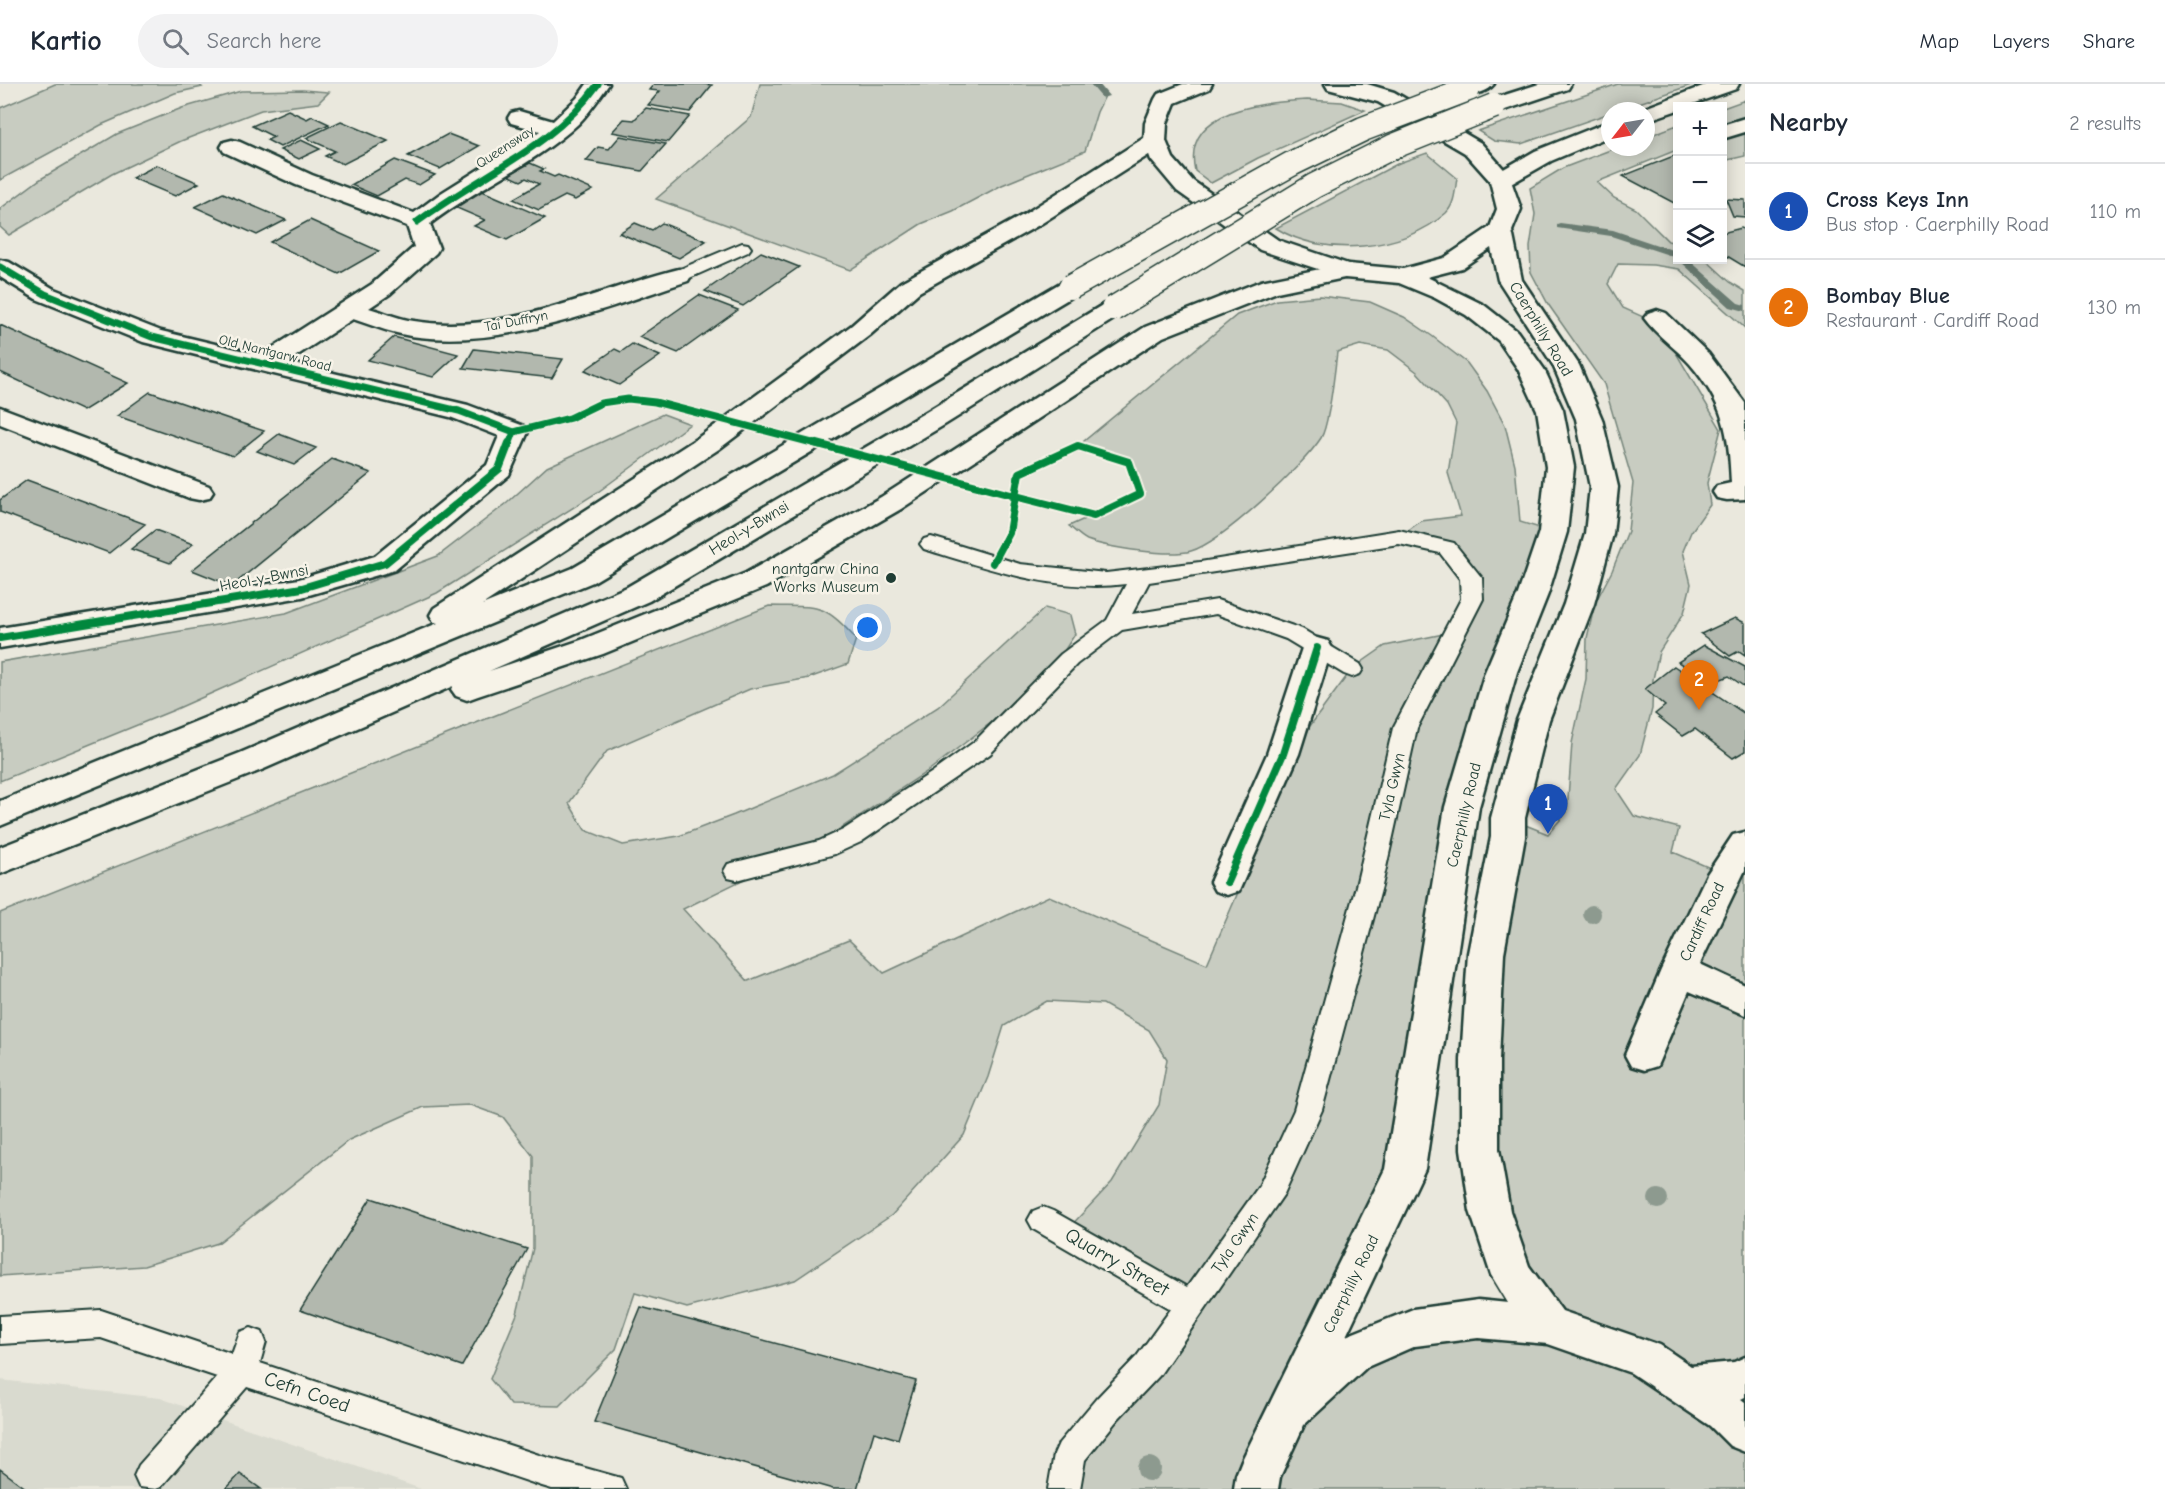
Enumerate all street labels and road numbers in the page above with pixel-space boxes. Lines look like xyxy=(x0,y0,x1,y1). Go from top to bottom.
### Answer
street label: Queensway xyxy=(473,121,538,172)
street label: Caerphilly Road xyxy=(1506,278,1576,380)
street label: Tai Duffryn xyxy=(483,307,549,335)
street label: Old Nantgarw Road xyxy=(217,331,333,375)
street label: Heol-y-Bwnsi xyxy=(706,497,792,559)
street label: Heol-y-Bwnsi xyxy=(218,561,310,595)
street label: Tyla Gwyn xyxy=(1375,751,1409,823)
street label: Caerphilly Road xyxy=(1443,761,1485,869)
street label: Cardiff Road xyxy=(1676,880,1728,964)
street label: Tyla Gwyn xyxy=(1208,1209,1262,1277)
street label: Quarry Street xyxy=(1061,1223,1174,1302)
street label: Caerphilly Road xyxy=(1319,1232,1383,1336)
street label: Cefn Coed xyxy=(261,1367,353,1417)

